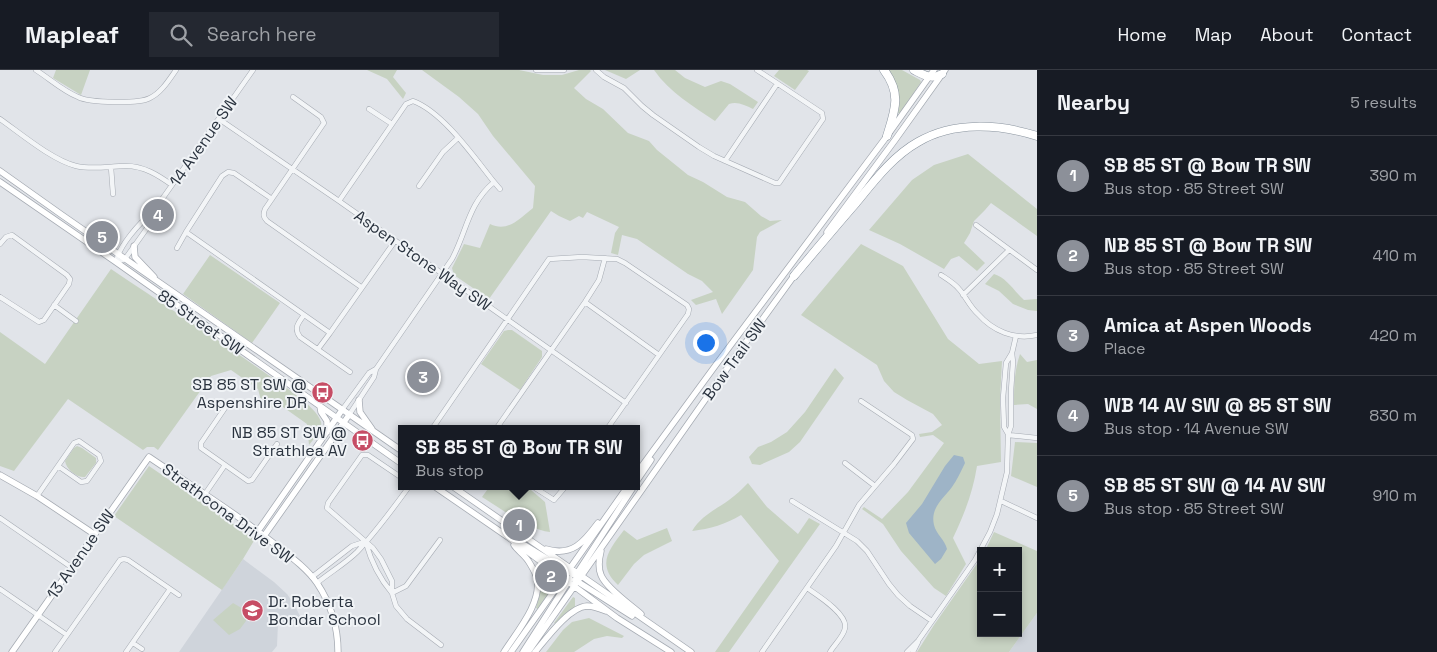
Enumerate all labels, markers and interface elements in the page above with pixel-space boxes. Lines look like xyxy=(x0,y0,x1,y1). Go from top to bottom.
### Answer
search box xyxy=(149,12,499,57)
text: Mapleaf xyxy=(25,19,119,50)
icon: search xyxy=(167,21,195,49)
text: Search here xyxy=(207,22,317,47)
text: Home xyxy=(1118,23,1167,46)
text: Map xyxy=(1195,23,1232,46)
text: About xyxy=(1260,23,1314,46)
text: Contact xyxy=(1342,23,1412,46)
text: Nearby xyxy=(1057,89,1130,116)
street label: 14 Avenue SW xyxy=(165,92,242,190)
text: 5 results xyxy=(1350,92,1417,113)
text: SB 85 ST @ Bow TR SW xyxy=(1104,153,1311,178)
text: 1 xyxy=(1069,165,1077,186)
text: 390 m xyxy=(1369,165,1417,186)
text: Bus stop · 85 Street SW xyxy=(1104,178,1284,199)
pin: 4 xyxy=(142,196,174,234)
street label: Aspen Stone Way SW xyxy=(350,205,495,316)
pin: 5 xyxy=(86,218,118,256)
text: NB 85 ST @ Bow TR SW xyxy=(1104,233,1312,258)
text: 2 xyxy=(1068,245,1078,266)
text: 410 m xyxy=(1373,245,1417,266)
text: Bus stop · 85 Street SW xyxy=(1104,258,1284,279)
street label: 85 Street SW xyxy=(154,285,248,360)
text: Amica at Aspen Woods xyxy=(1104,313,1312,338)
street label: Bow Trail SW xyxy=(698,314,771,404)
text: 3 xyxy=(1068,325,1078,346)
text: 420 m xyxy=(1369,325,1417,346)
your location xyxy=(693,330,719,356)
text: Place xyxy=(1104,338,1146,359)
pin: 3 xyxy=(407,358,439,396)
place label: SB 85 ST SW @ Aspenshire DR xyxy=(192,374,307,413)
bus stop icon: SB 85 ST SW @ Aspenshire DR xyxy=(311,381,335,405)
text: WB 14 AV SW @ 85 ST SW xyxy=(1104,393,1331,418)
text: 4 xyxy=(1068,405,1078,426)
text: 830 m xyxy=(1369,405,1417,426)
text: Bus stop · 14 Avenue SW xyxy=(1104,418,1289,439)
place label: NB 85 ST SW @ Strathlea AV xyxy=(231,422,347,461)
popup xyxy=(398,425,640,490)
bus stop icon: NB 85 ST SW @ Strathlea AV xyxy=(351,429,375,453)
text: SB 85 ST @ Bow TR SW xyxy=(415,435,623,460)
street label: Strathcona Drive SW xyxy=(158,459,298,568)
text: Bus stop xyxy=(415,460,484,481)
text: SB 85 ST SW @ 14 AV SW xyxy=(1104,473,1326,498)
text: 5 xyxy=(1068,485,1078,506)
text: 910 m xyxy=(1372,485,1417,506)
text: Bus stop · 85 Street SW xyxy=(1104,498,1284,519)
street label: 13 Avenue SW xyxy=(42,505,119,603)
pin: 1 xyxy=(503,506,535,544)
map controls xyxy=(977,547,1022,637)
button: + xyxy=(977,547,1022,592)
pin: 2 xyxy=(535,557,567,595)
place label: Dr. Roberta Bondar School xyxy=(268,591,381,630)
button: − xyxy=(977,592,1022,637)
school or university icon: Dr. Roberta Bondar School xyxy=(240,598,264,622)

